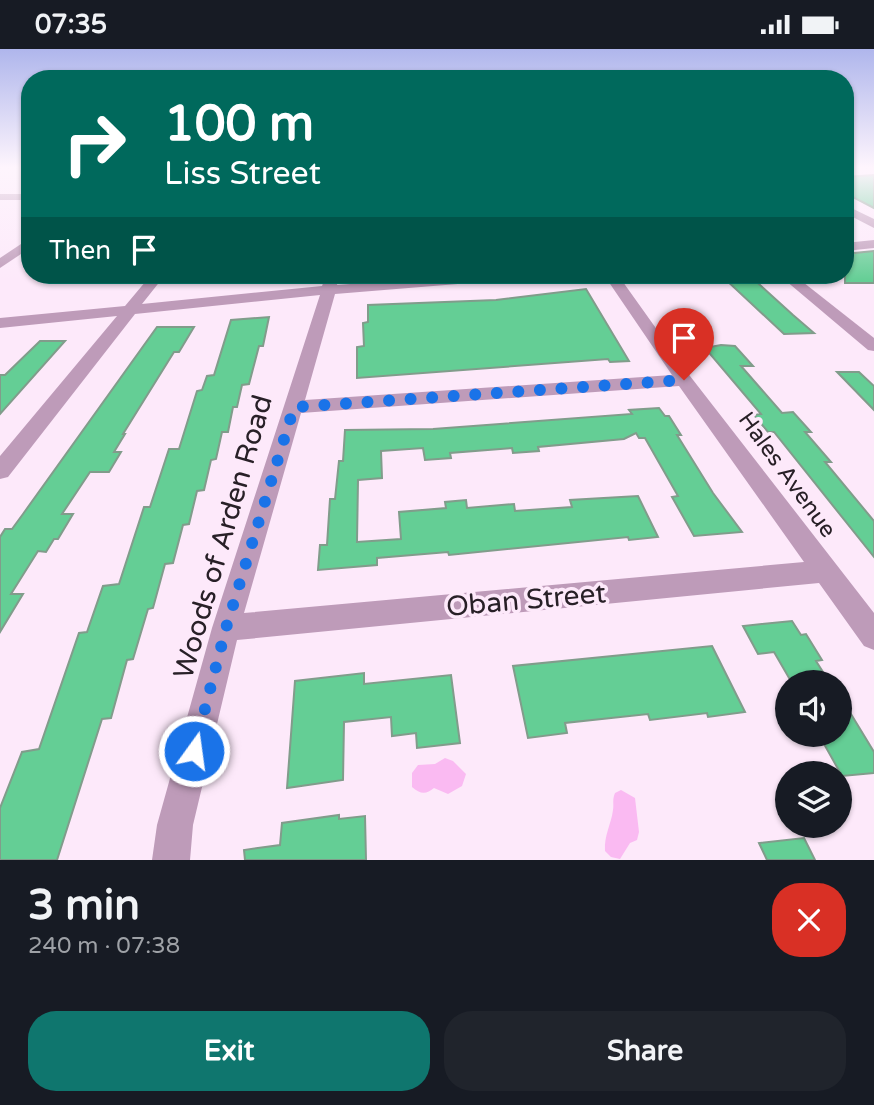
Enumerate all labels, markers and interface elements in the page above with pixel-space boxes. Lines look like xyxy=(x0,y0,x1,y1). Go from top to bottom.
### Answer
text: 07:35 xyxy=(35,9,107,40)
text: 100 m xyxy=(164,95,314,154)
icon: right xyxy=(49,98,140,189)
text: Liss Street xyxy=(164,155,321,193)
icon: arrive xyxy=(125,231,163,269)
text: Then xyxy=(49,235,111,266)
pin xyxy=(654,308,714,380)
icon: arrive xyxy=(665,319,703,357)
street label: Woods of Arden Road xyxy=(166,391,280,683)
street label: Hales Avenue xyxy=(732,407,842,543)
street label: Oban Street xyxy=(445,576,608,624)
map controls xyxy=(775,670,852,838)
button: sound xyxy=(775,670,852,747)
position arrow xyxy=(157,714,231,788)
button: layers xyxy=(775,761,852,838)
text: 3 min xyxy=(28,880,140,931)
button: close xyxy=(772,883,846,957)
text: 240 m · 07:38 xyxy=(28,932,180,960)
button: Exit xyxy=(28,1011,430,1091)
button: Share xyxy=(444,1011,846,1091)

